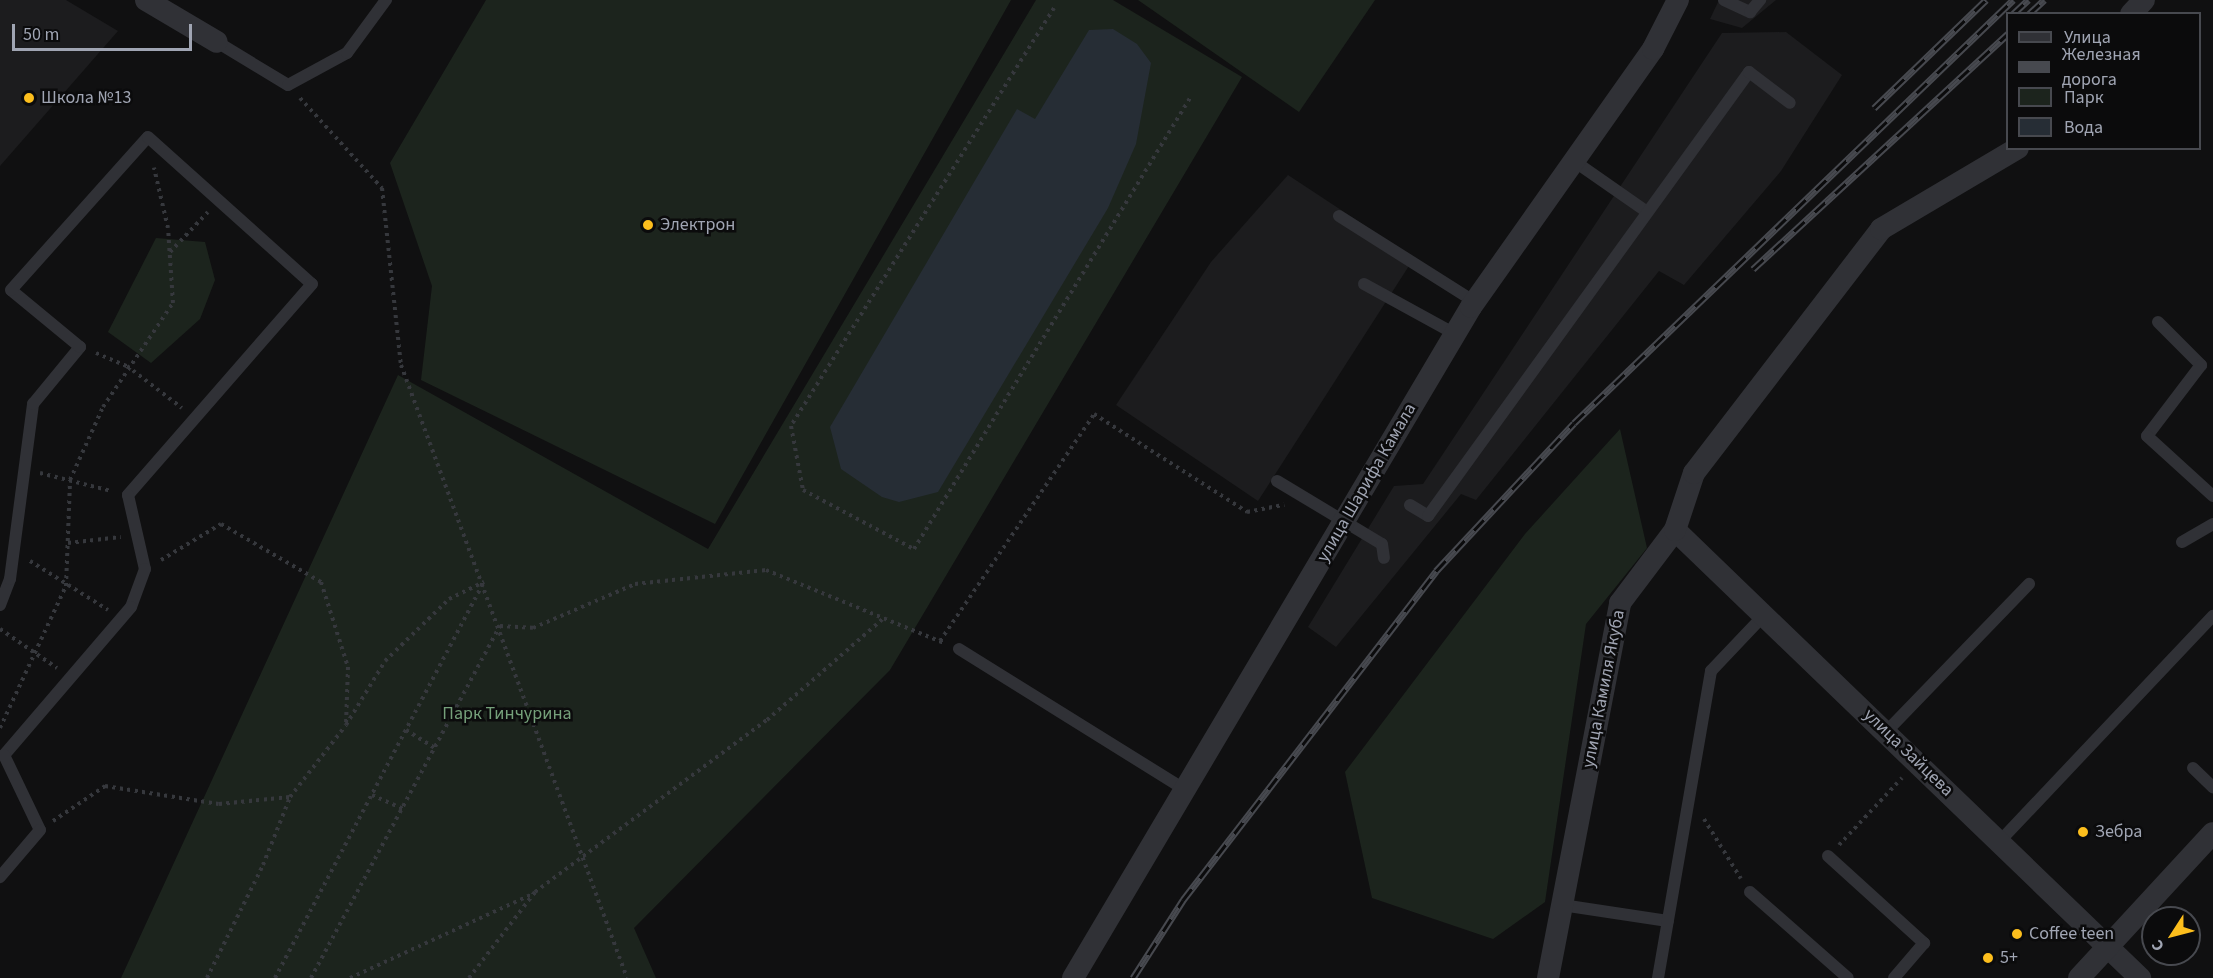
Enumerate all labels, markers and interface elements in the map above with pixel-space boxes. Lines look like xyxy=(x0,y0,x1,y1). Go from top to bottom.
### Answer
scale bar xyxy=(15,12,195,50)
legend xyxy=(2006,12,2201,150)
text: 50 m xyxy=(23,22,59,47)
text: Улица xyxy=(2064,25,2111,50)
text: Железная дорога xyxy=(2062,42,2141,92)
text: Парк xyxy=(2064,85,2104,110)
place label: Школа №13 xyxy=(41,87,131,109)
marker: Школа №13 xyxy=(22,91,36,105)
text: Вода xyxy=(2064,115,2103,140)
place label: Электрон xyxy=(660,214,735,236)
marker: Электрон xyxy=(641,218,655,232)
street label: улица Шарифа Камала xyxy=(1313,400,1421,566)
street label: улица Камиля Якуба xyxy=(1578,608,1630,770)
park label: Парк Тинчурина xyxy=(442,703,572,725)
street label: улица Зайцева xyxy=(1858,705,1958,801)
place label: Зебра xyxy=(2095,821,2142,843)
marker: Зебра xyxy=(2076,825,2090,839)
north arrow xyxy=(2141,906,2201,966)
place label: Coffee teen xyxy=(2029,923,2114,945)
marker: Coffee teen xyxy=(2010,927,2024,941)
text: С xyxy=(2146,935,2170,956)
place label: 5+ xyxy=(2000,947,2018,969)
marker: 5+ xyxy=(1981,951,1995,965)

